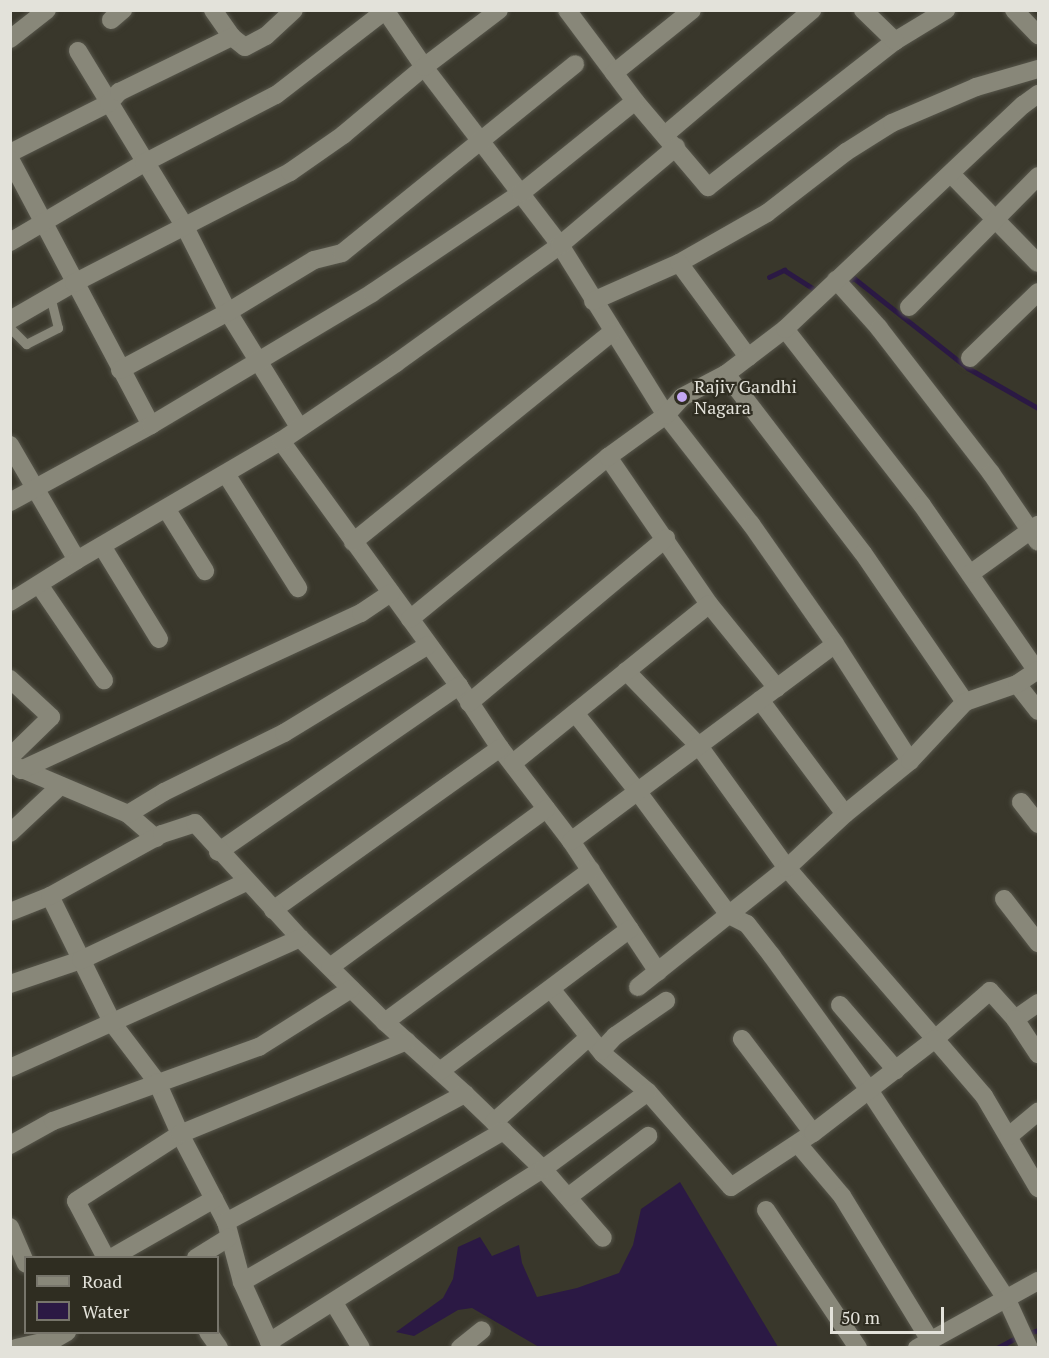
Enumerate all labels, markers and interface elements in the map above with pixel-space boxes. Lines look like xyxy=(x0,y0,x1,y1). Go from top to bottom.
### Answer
place label: Rajiv Gandhi Nagara xyxy=(694,376,797,418)
marker: Rajiv Gandhi Nagara xyxy=(675,390,689,404)
legend xyxy=(24,1256,219,1334)
text: Road xyxy=(82,1269,122,1293)
scale bar xyxy=(833,1295,947,1333)
text: Water xyxy=(82,1299,129,1323)
text: 50 m xyxy=(841,1305,880,1329)

